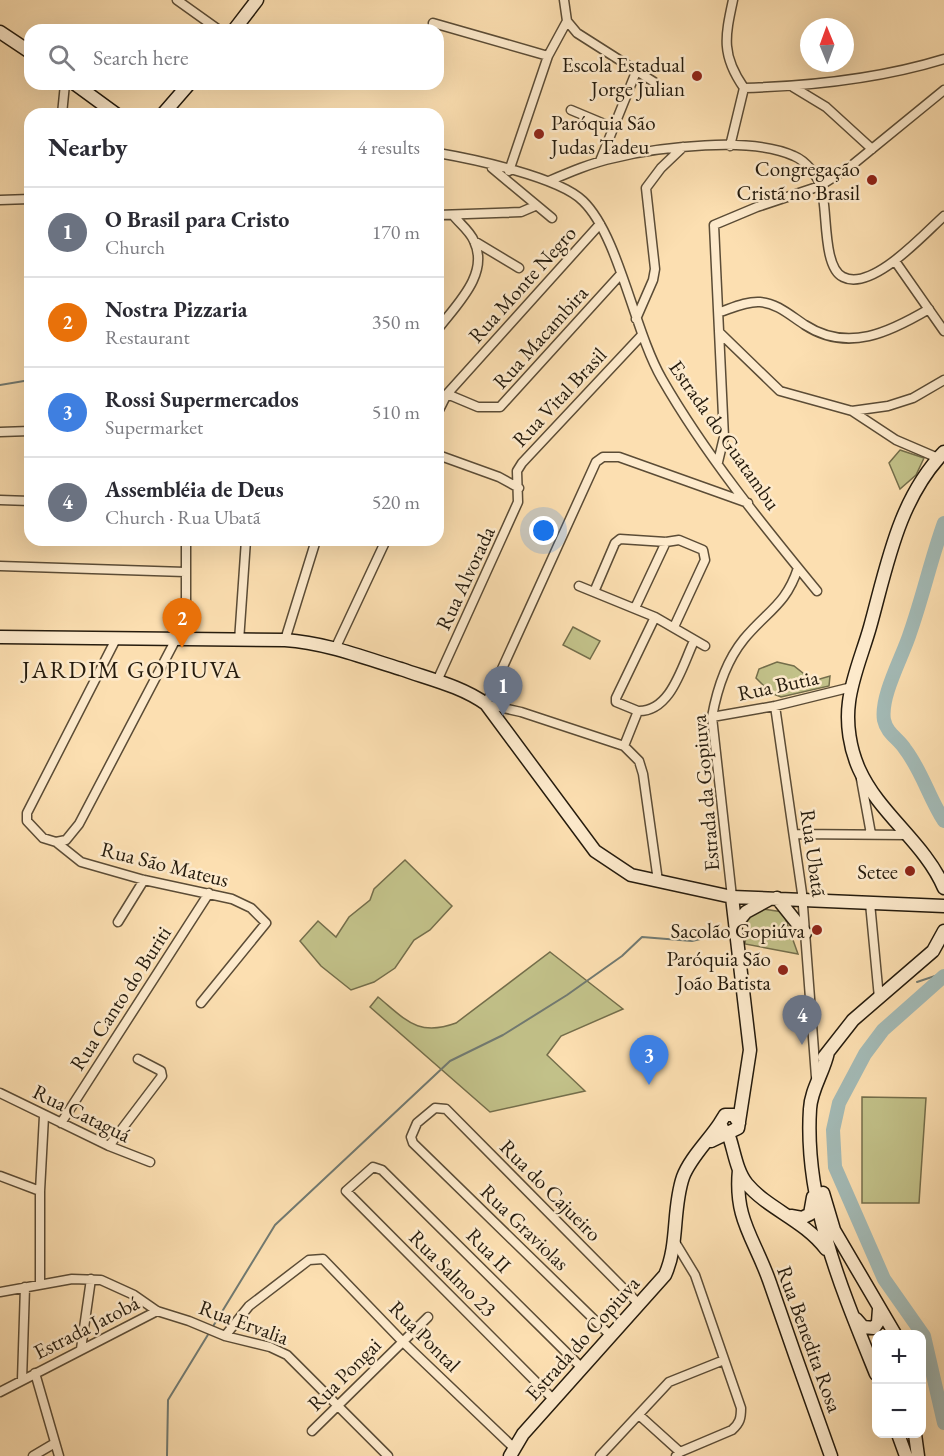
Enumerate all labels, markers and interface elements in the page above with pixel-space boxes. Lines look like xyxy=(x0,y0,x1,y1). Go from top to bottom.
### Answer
north arrow xyxy=(800,18,854,72)
search box xyxy=(24,24,444,90)
icon: search xyxy=(45,41,78,74)
text: Search here xyxy=(93,43,188,72)
place label: Escola Estadual Jorge Julian xyxy=(562,51,685,102)
marker: Escola Estadual Jorge Julian xyxy=(690,69,704,83)
place label: Paróquia São Judas Tadeu xyxy=(549,109,656,160)
marker: Paróquia São Judas Tadeu xyxy=(532,127,546,141)
text: Nearby xyxy=(48,130,128,164)
text: 4 results xyxy=(357,134,420,160)
place label: Congregação Cristã no Brasil xyxy=(737,155,860,206)
marker: Congregação Cristã no Brasil xyxy=(865,173,879,187)
text: O Brasil para Cristo xyxy=(105,205,289,234)
text: 1 xyxy=(62,219,73,245)
text: 170 m xyxy=(372,219,420,245)
street label: Rua Monte Negro xyxy=(462,220,582,348)
text: Church xyxy=(105,234,165,260)
street label: Rua Macambira xyxy=(487,279,594,394)
text: Nostra Pizzaria xyxy=(105,295,247,324)
text: 2 xyxy=(62,309,73,335)
text: 350 m xyxy=(372,309,420,335)
text: Restaurant xyxy=(105,324,190,350)
street label: Rua Vital Brasil xyxy=(506,342,612,452)
street label: Estrada do Guatambu xyxy=(663,355,787,515)
text: Rossi Supermercados xyxy=(105,385,299,414)
text: 3 xyxy=(62,399,73,425)
text: 510 m xyxy=(372,399,420,425)
text: Supermarket xyxy=(105,414,203,440)
text: Assembléia de Deus xyxy=(105,475,284,504)
text: 4 xyxy=(62,489,73,515)
text: 520 m xyxy=(372,489,420,515)
text: Church · Rua Ubatã xyxy=(105,504,261,530)
your location xyxy=(529,516,558,545)
street label: Rua Alvorada xyxy=(429,521,501,634)
pin: 2 xyxy=(162,598,201,648)
district label: JARDIM GOPIUVA xyxy=(20,654,242,685)
street label: Rua Butia xyxy=(735,663,822,707)
pin: 1 xyxy=(484,666,522,716)
street label: Estrada da Gopiuva xyxy=(685,713,725,872)
street label: Rua Ubatã xyxy=(795,808,834,899)
street label: Rua São Mateus xyxy=(98,835,232,893)
place label: Setee xyxy=(857,858,898,885)
marker: Setee xyxy=(903,864,917,878)
place label: Sacolão Gopiúva xyxy=(671,917,806,944)
street label: Rua Canto do Buriti xyxy=(63,921,177,1075)
marker: Sacolão Gopiúva xyxy=(810,923,824,937)
place label: Paróquia São João Batista xyxy=(666,945,772,996)
marker: Paróquia São João Batista xyxy=(776,963,790,977)
pin: 4 xyxy=(782,996,822,1045)
pin: 3 xyxy=(630,1036,668,1085)
street label: Rua Cataguá xyxy=(29,1078,136,1149)
street label: Rua do Cajueiro xyxy=(494,1133,608,1247)
street label: Rua Graviolas xyxy=(475,1178,575,1276)
street label: Rua II xyxy=(461,1222,517,1278)
street label: Rua Salmo 23 xyxy=(404,1224,502,1322)
street label: Rua Benedita Rosa xyxy=(771,1262,849,1416)
street label: Estrada do Copiuva xyxy=(519,1270,646,1406)
street label: Estrada Jatobá xyxy=(29,1289,144,1365)
street label: Rua Ervalia xyxy=(196,1293,293,1351)
street label: Rua Pontal xyxy=(383,1294,467,1378)
map controls xyxy=(872,1330,926,1438)
button: + xyxy=(872,1330,926,1384)
street label: Rua Pongai xyxy=(301,1331,387,1417)
button: − xyxy=(872,1384,926,1438)

